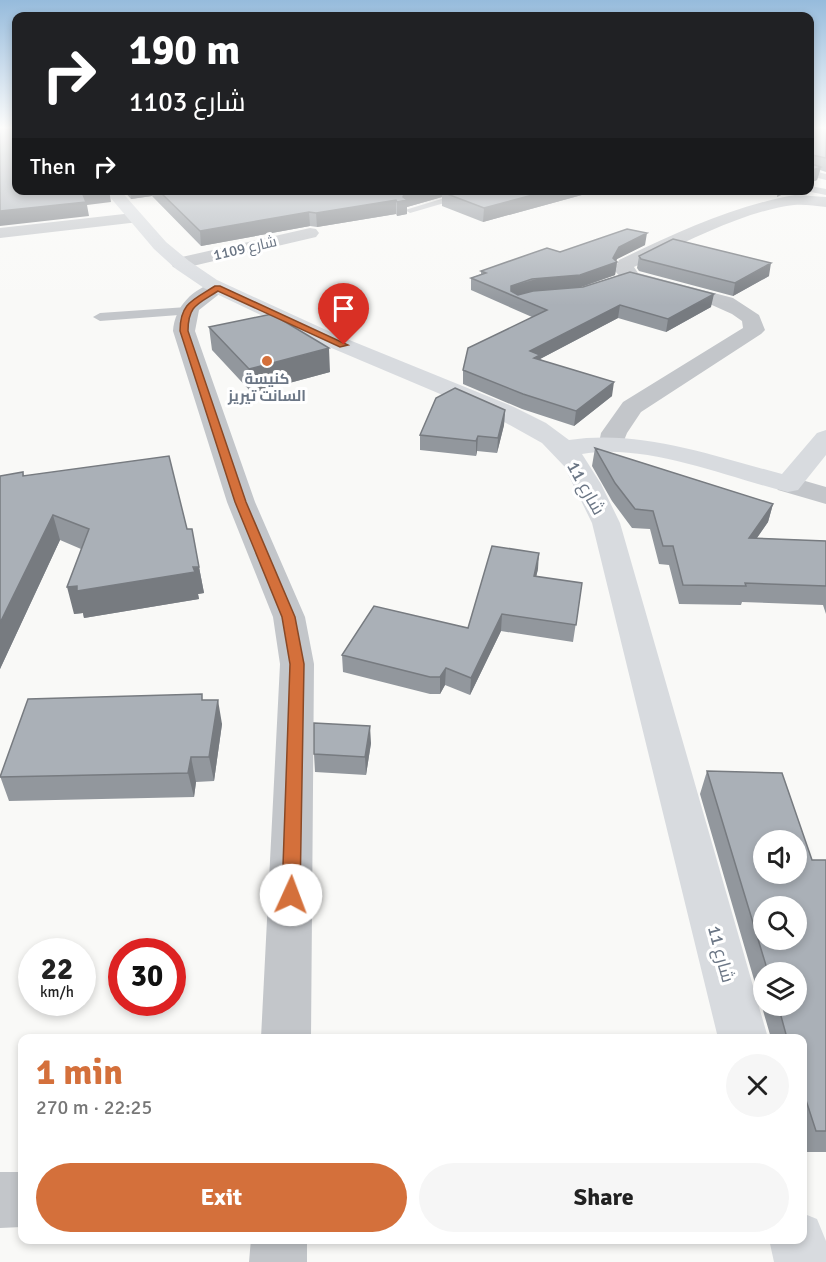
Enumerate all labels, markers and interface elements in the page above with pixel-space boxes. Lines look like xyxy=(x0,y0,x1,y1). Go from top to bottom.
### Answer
text: 190 m xyxy=(129,25,240,76)
icon: right xyxy=(30,36,108,114)
text: شارع 1103 xyxy=(129,86,246,119)
icon: right xyxy=(88,150,121,183)
text: Then xyxy=(30,153,76,180)
street label: شارع 1109 xyxy=(211,232,279,266)
pin xyxy=(318,283,369,345)
icon: arrive xyxy=(327,292,360,325)
marker: كنيسة السانت تيريز xyxy=(260,354,274,368)
place label: كنيسة السانت تيريز xyxy=(227,370,306,405)
street label: شارع 11 xyxy=(561,457,610,519)
map controls xyxy=(753,830,807,1016)
button: sound xyxy=(753,830,807,884)
position arrow xyxy=(259,863,323,927)
button: search xyxy=(753,896,807,950)
street label: شارع 11 xyxy=(702,923,739,985)
speed limit sign: 30 xyxy=(108,938,186,1016)
text: 22 xyxy=(41,951,73,988)
button: layers xyxy=(753,962,807,1016)
text: km/h xyxy=(40,983,74,1001)
text: 1 min xyxy=(36,1050,123,1095)
button: close xyxy=(726,1054,789,1117)
text: 270 m · 22:25 xyxy=(36,1095,152,1120)
button: Exit xyxy=(36,1163,407,1232)
button: Share xyxy=(419,1163,789,1232)

